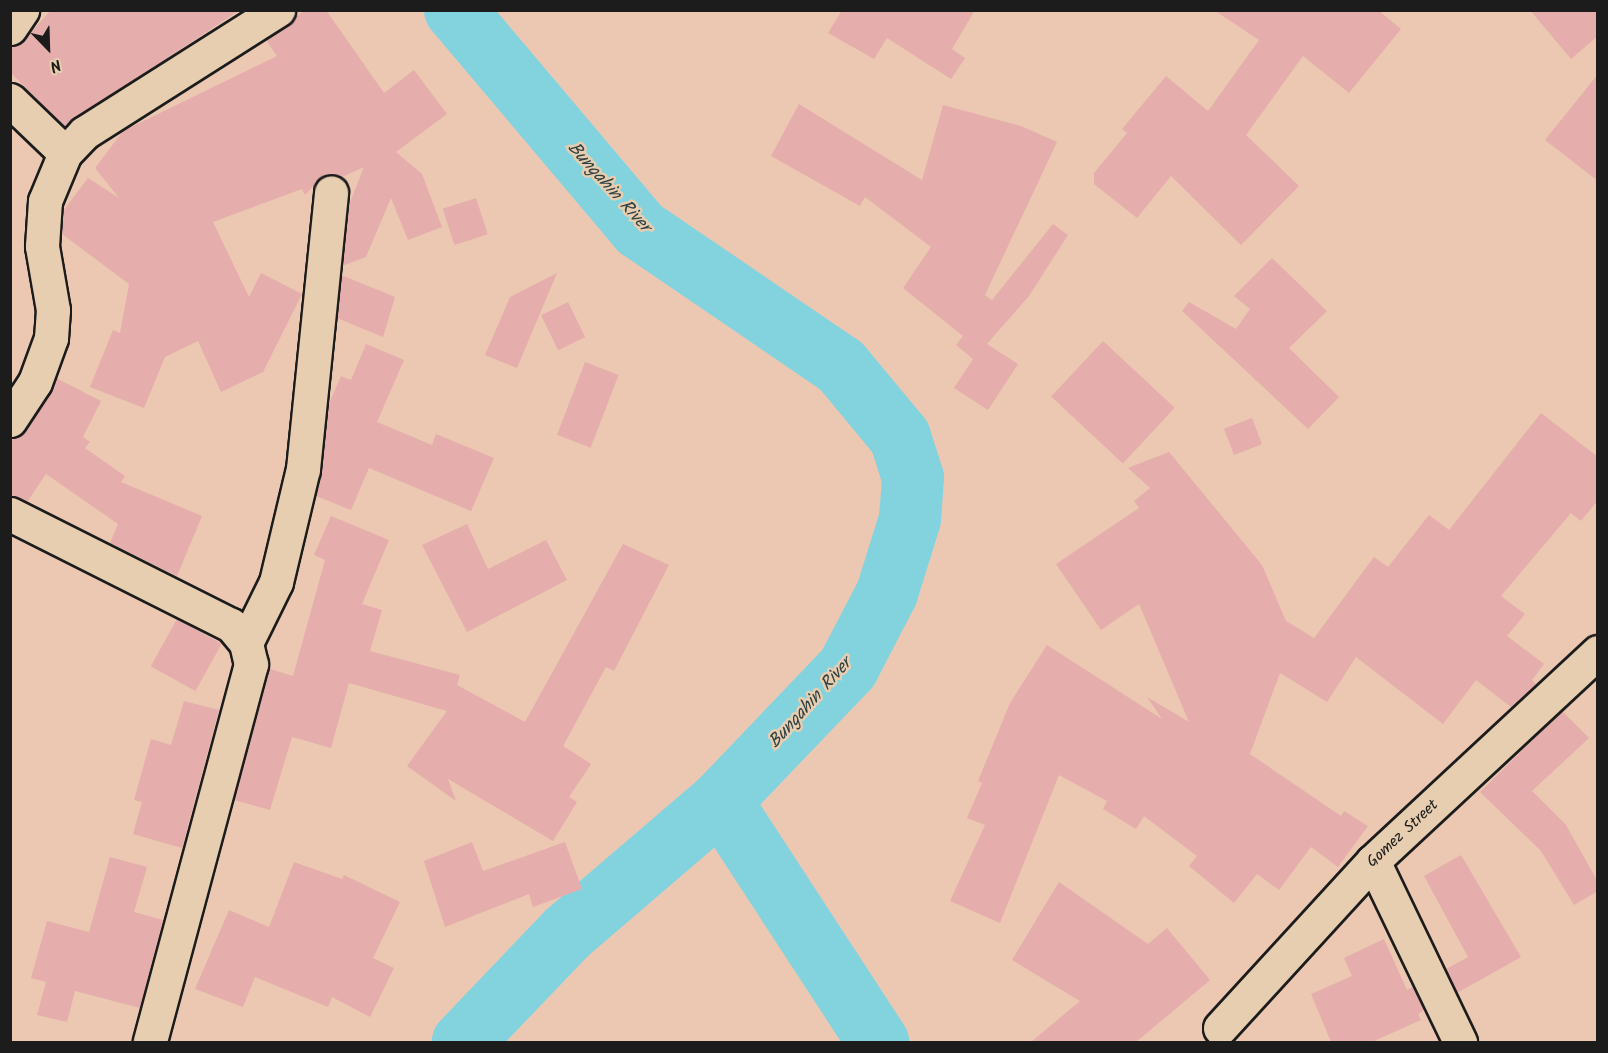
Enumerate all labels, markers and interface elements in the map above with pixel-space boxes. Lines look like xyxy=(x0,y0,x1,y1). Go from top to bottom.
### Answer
north arrow xyxy=(18,18,78,78)
text: N xyxy=(46,52,65,79)
water label: Bungahin River xyxy=(562,138,654,238)
water label: Bungahin River xyxy=(765,654,857,754)
street label: Gomez Street xyxy=(1363,796,1443,872)

